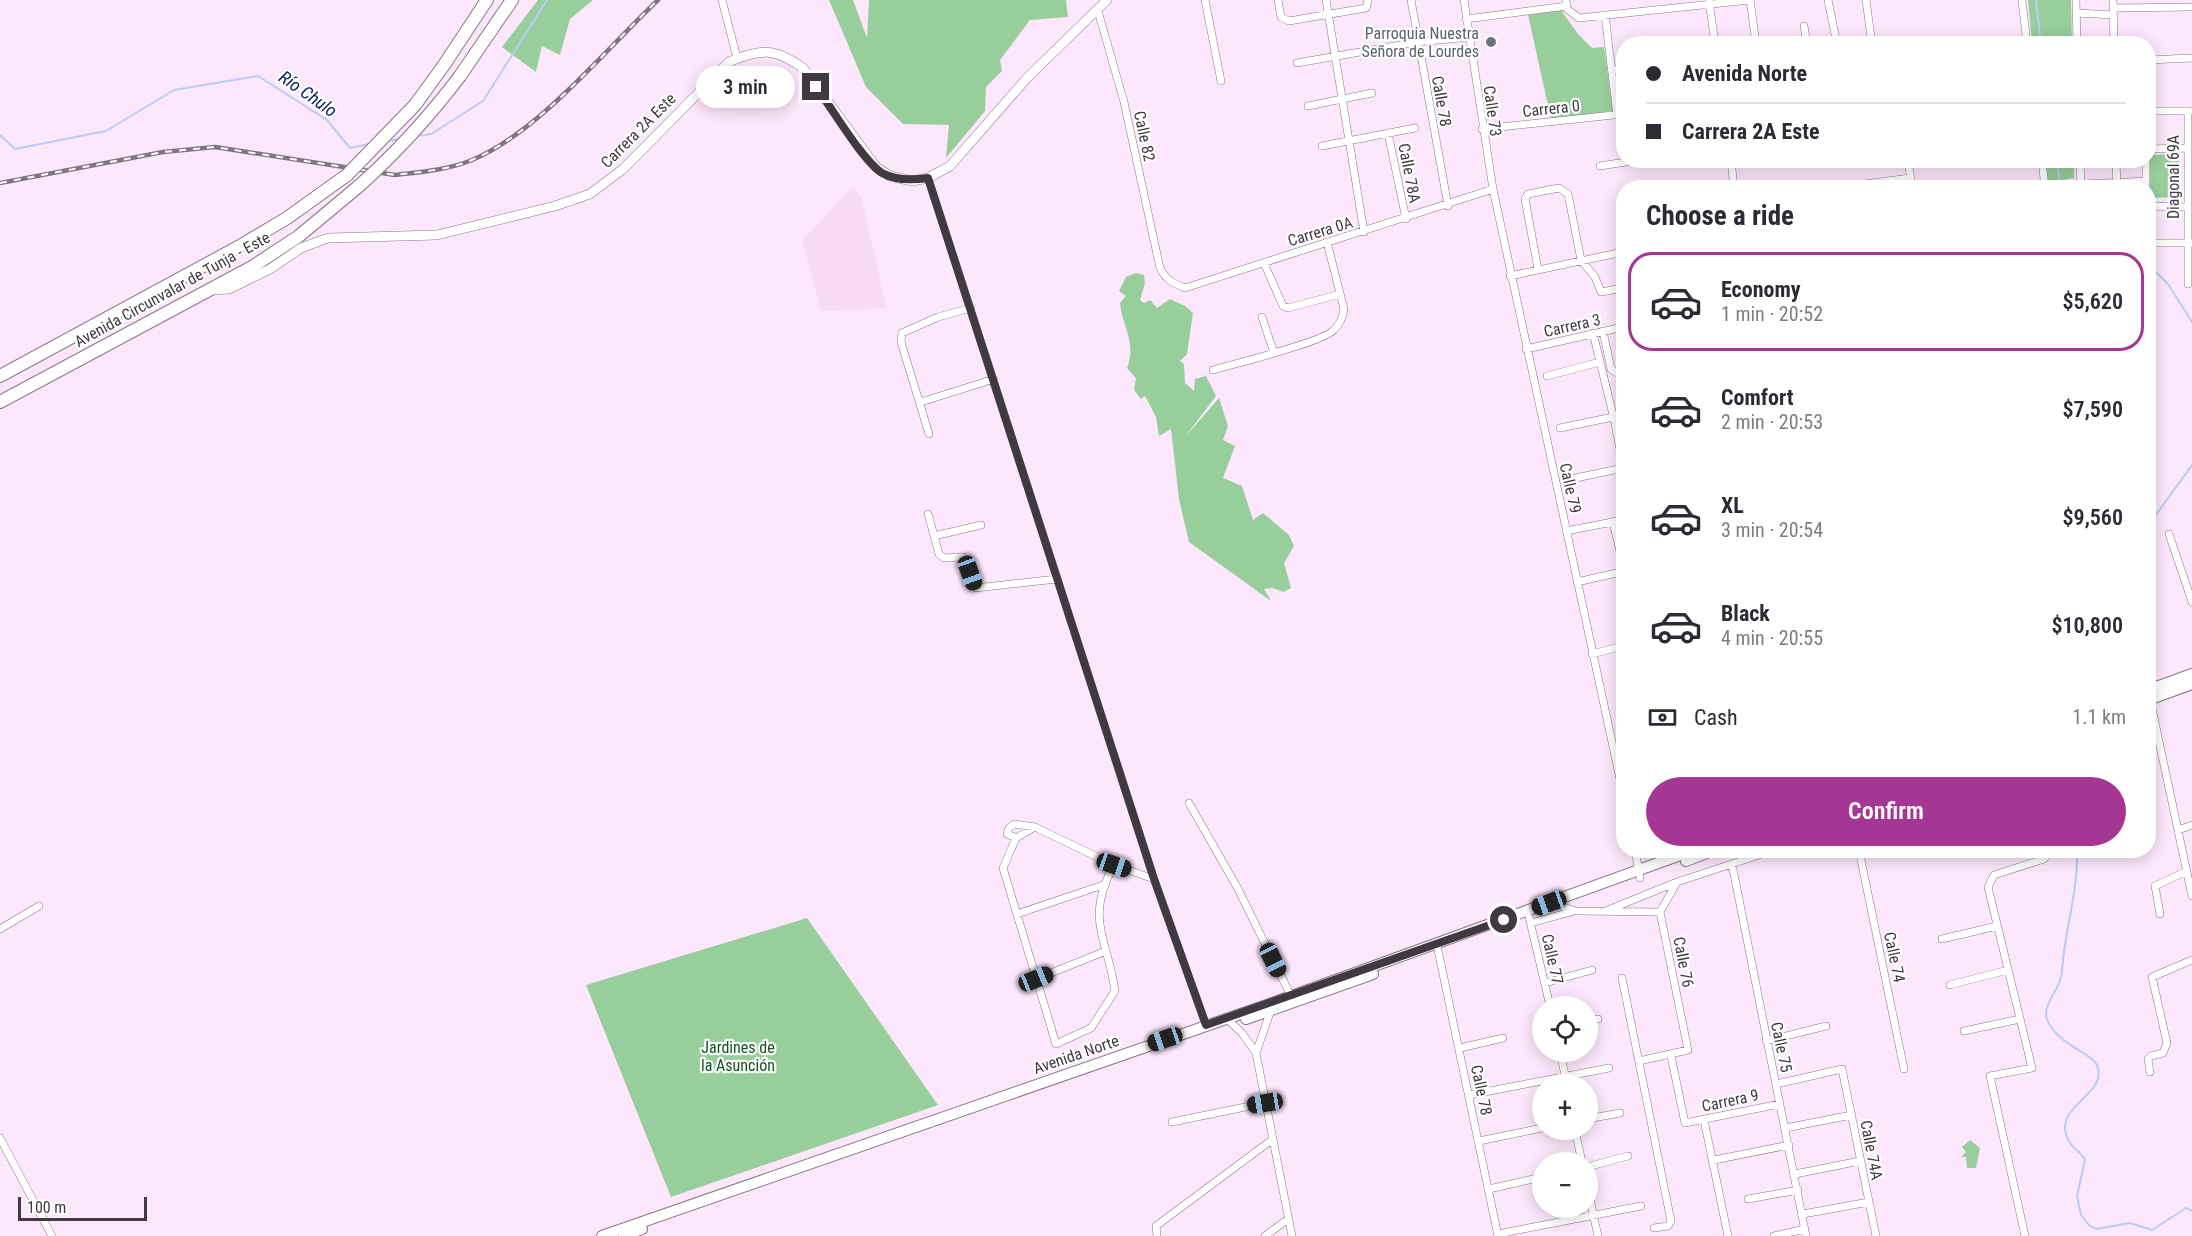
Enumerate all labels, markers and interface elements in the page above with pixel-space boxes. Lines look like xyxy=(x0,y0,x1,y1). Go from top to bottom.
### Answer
place label: Parroquia Nuestra Señora de Lourdes xyxy=(1362,24,1479,61)
marker: Parroquia Nuestra Señora de Lourdes xyxy=(1484,35,1498,49)
text: Avenida Norte xyxy=(1682,61,1807,86)
water label: Río Chulo xyxy=(275,66,341,121)
callout: 3 min xyxy=(696,66,795,108)
route end xyxy=(802,73,829,100)
street label: Calle 78 xyxy=(1428,74,1455,128)
text: 3 min xyxy=(723,75,768,99)
street label: Calle 73 xyxy=(1480,84,1505,138)
street label: Carrera 2A Este xyxy=(597,89,680,172)
street label: Carrera 0 xyxy=(1521,96,1581,121)
street label: Calle 82 xyxy=(1130,109,1159,163)
text: Carrera 2A Este xyxy=(1682,119,1820,144)
street label: Diagonal 69A xyxy=(2164,135,2183,219)
street label: Calle 78A xyxy=(1394,142,1425,204)
text: Choose a ride xyxy=(1646,200,1794,232)
street label: Carrera 0A xyxy=(1285,213,1355,250)
street label: Avenida Circunvalar de Tunja - Este xyxy=(71,228,273,351)
icon: car xyxy=(1649,275,1703,329)
text: Economy xyxy=(1721,277,1801,302)
text: $5,620 xyxy=(2063,289,2123,314)
text: 1 min · 20:52 xyxy=(1721,302,1823,326)
street label: Carrera 3 xyxy=(1542,310,1602,341)
icon: car xyxy=(1649,383,1703,437)
text: Comfort xyxy=(1721,385,1794,410)
text: $7,590 xyxy=(2063,397,2123,422)
text: 2 min · 20:53 xyxy=(1721,410,1823,434)
street label: Calle 79 xyxy=(1556,461,1586,515)
icon: car xyxy=(1649,491,1703,545)
text: XL xyxy=(1721,493,1744,518)
text: $9,560 xyxy=(2063,505,2123,530)
text: 3 min · 20:54 xyxy=(1721,518,1823,542)
car xyxy=(955,553,985,593)
icon: car xyxy=(1649,599,1703,653)
text: Black xyxy=(1721,601,1770,626)
text: $10,800 xyxy=(2051,613,2123,638)
text: 4 min · 20:55 xyxy=(1721,626,1823,650)
icon: cash xyxy=(1646,701,1679,734)
text: Cash xyxy=(1694,705,1738,730)
text: 1.1 km xyxy=(2072,705,2126,729)
button: Confirm xyxy=(1646,777,2126,846)
car xyxy=(1094,851,1134,879)
car xyxy=(1529,888,1569,918)
route start xyxy=(1490,906,1517,933)
street label: Calle 74 xyxy=(1880,930,1909,984)
street label: Calle 77 xyxy=(1538,932,1568,986)
street label: Calle 76 xyxy=(1669,935,1698,989)
car xyxy=(1257,940,1289,980)
car xyxy=(1016,964,1056,994)
map controls xyxy=(1532,996,1598,1218)
button: locate xyxy=(1532,996,1598,1062)
street label: Calle 75 xyxy=(1767,1020,1796,1074)
car xyxy=(1145,1025,1185,1053)
street label: Avenida Norte xyxy=(1031,1031,1121,1078)
park label: Jardines de la Asunción xyxy=(701,1038,775,1075)
street label: Calle 78 xyxy=(1467,1063,1496,1117)
button: + xyxy=(1532,1074,1598,1140)
street label: Carrera 9 xyxy=(1700,1085,1760,1116)
car xyxy=(1246,1091,1284,1115)
street label: Calle 74A xyxy=(1856,1119,1887,1181)
button: − xyxy=(1532,1152,1598,1218)
scale bar xyxy=(18,1194,147,1222)
text: 100 m xyxy=(27,1198,66,1217)

